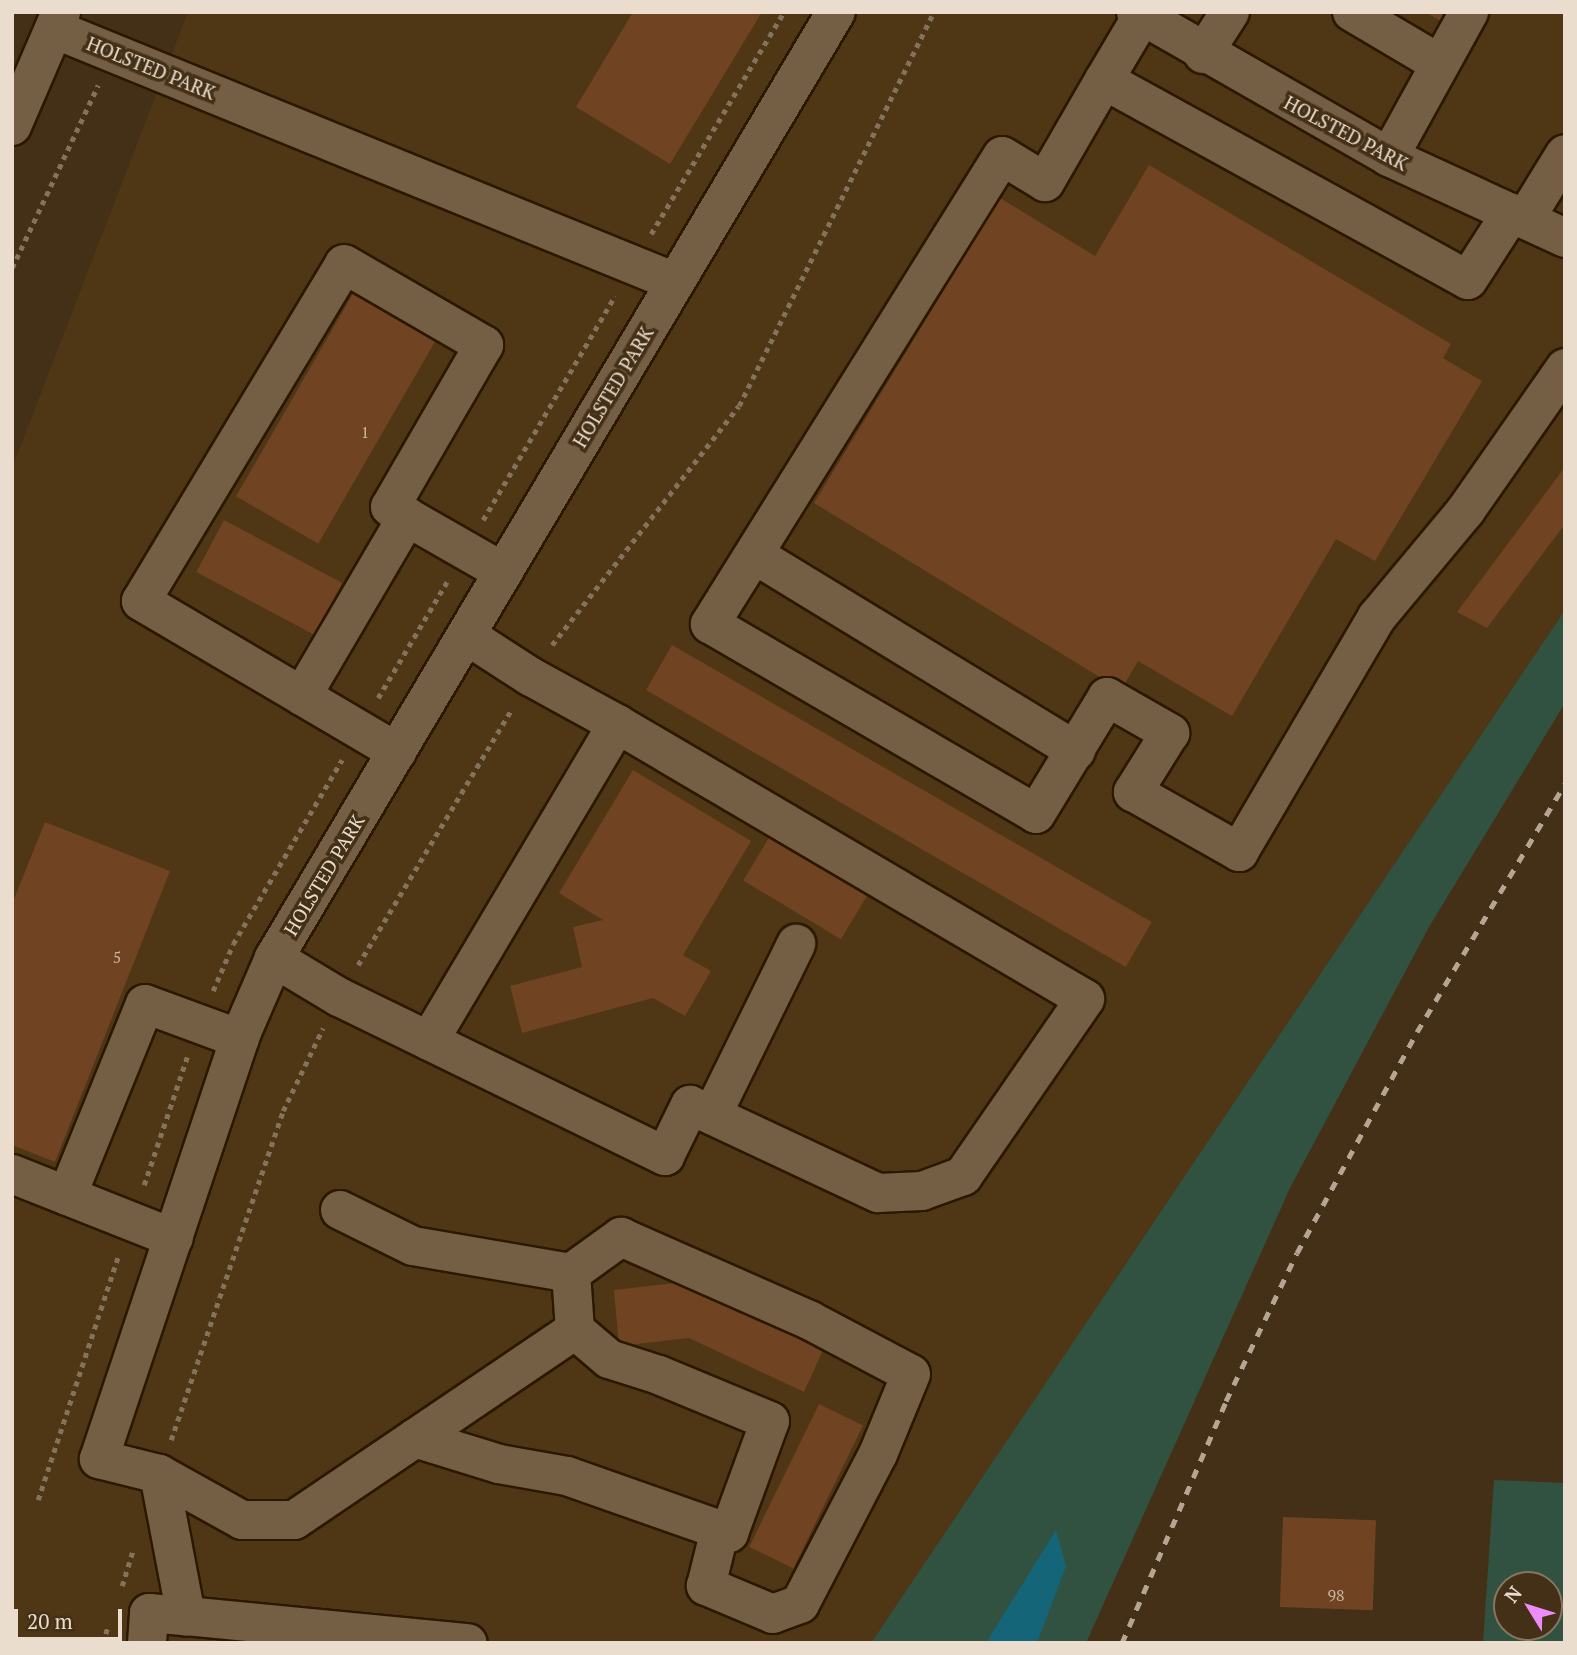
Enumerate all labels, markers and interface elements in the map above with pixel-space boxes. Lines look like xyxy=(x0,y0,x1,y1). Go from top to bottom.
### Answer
street label: HOLSTED PARK xyxy=(83,32,219,104)
street label: HOLSTED PARK xyxy=(1280,91,1412,175)
street label: HOLSTED PARK xyxy=(568,323,658,451)
house number: 1 xyxy=(361,422,369,442)
street label: HOLSTED PARK xyxy=(279,811,369,939)
house number: 5 xyxy=(113,947,121,967)
north arrow xyxy=(1493,1571,1563,1641)
text: N xyxy=(1498,1581,1527,1607)
house number: 98 xyxy=(1327,1585,1345,1605)
scale bar xyxy=(18,1596,126,1640)
text: 20 m xyxy=(27,1607,73,1635)

